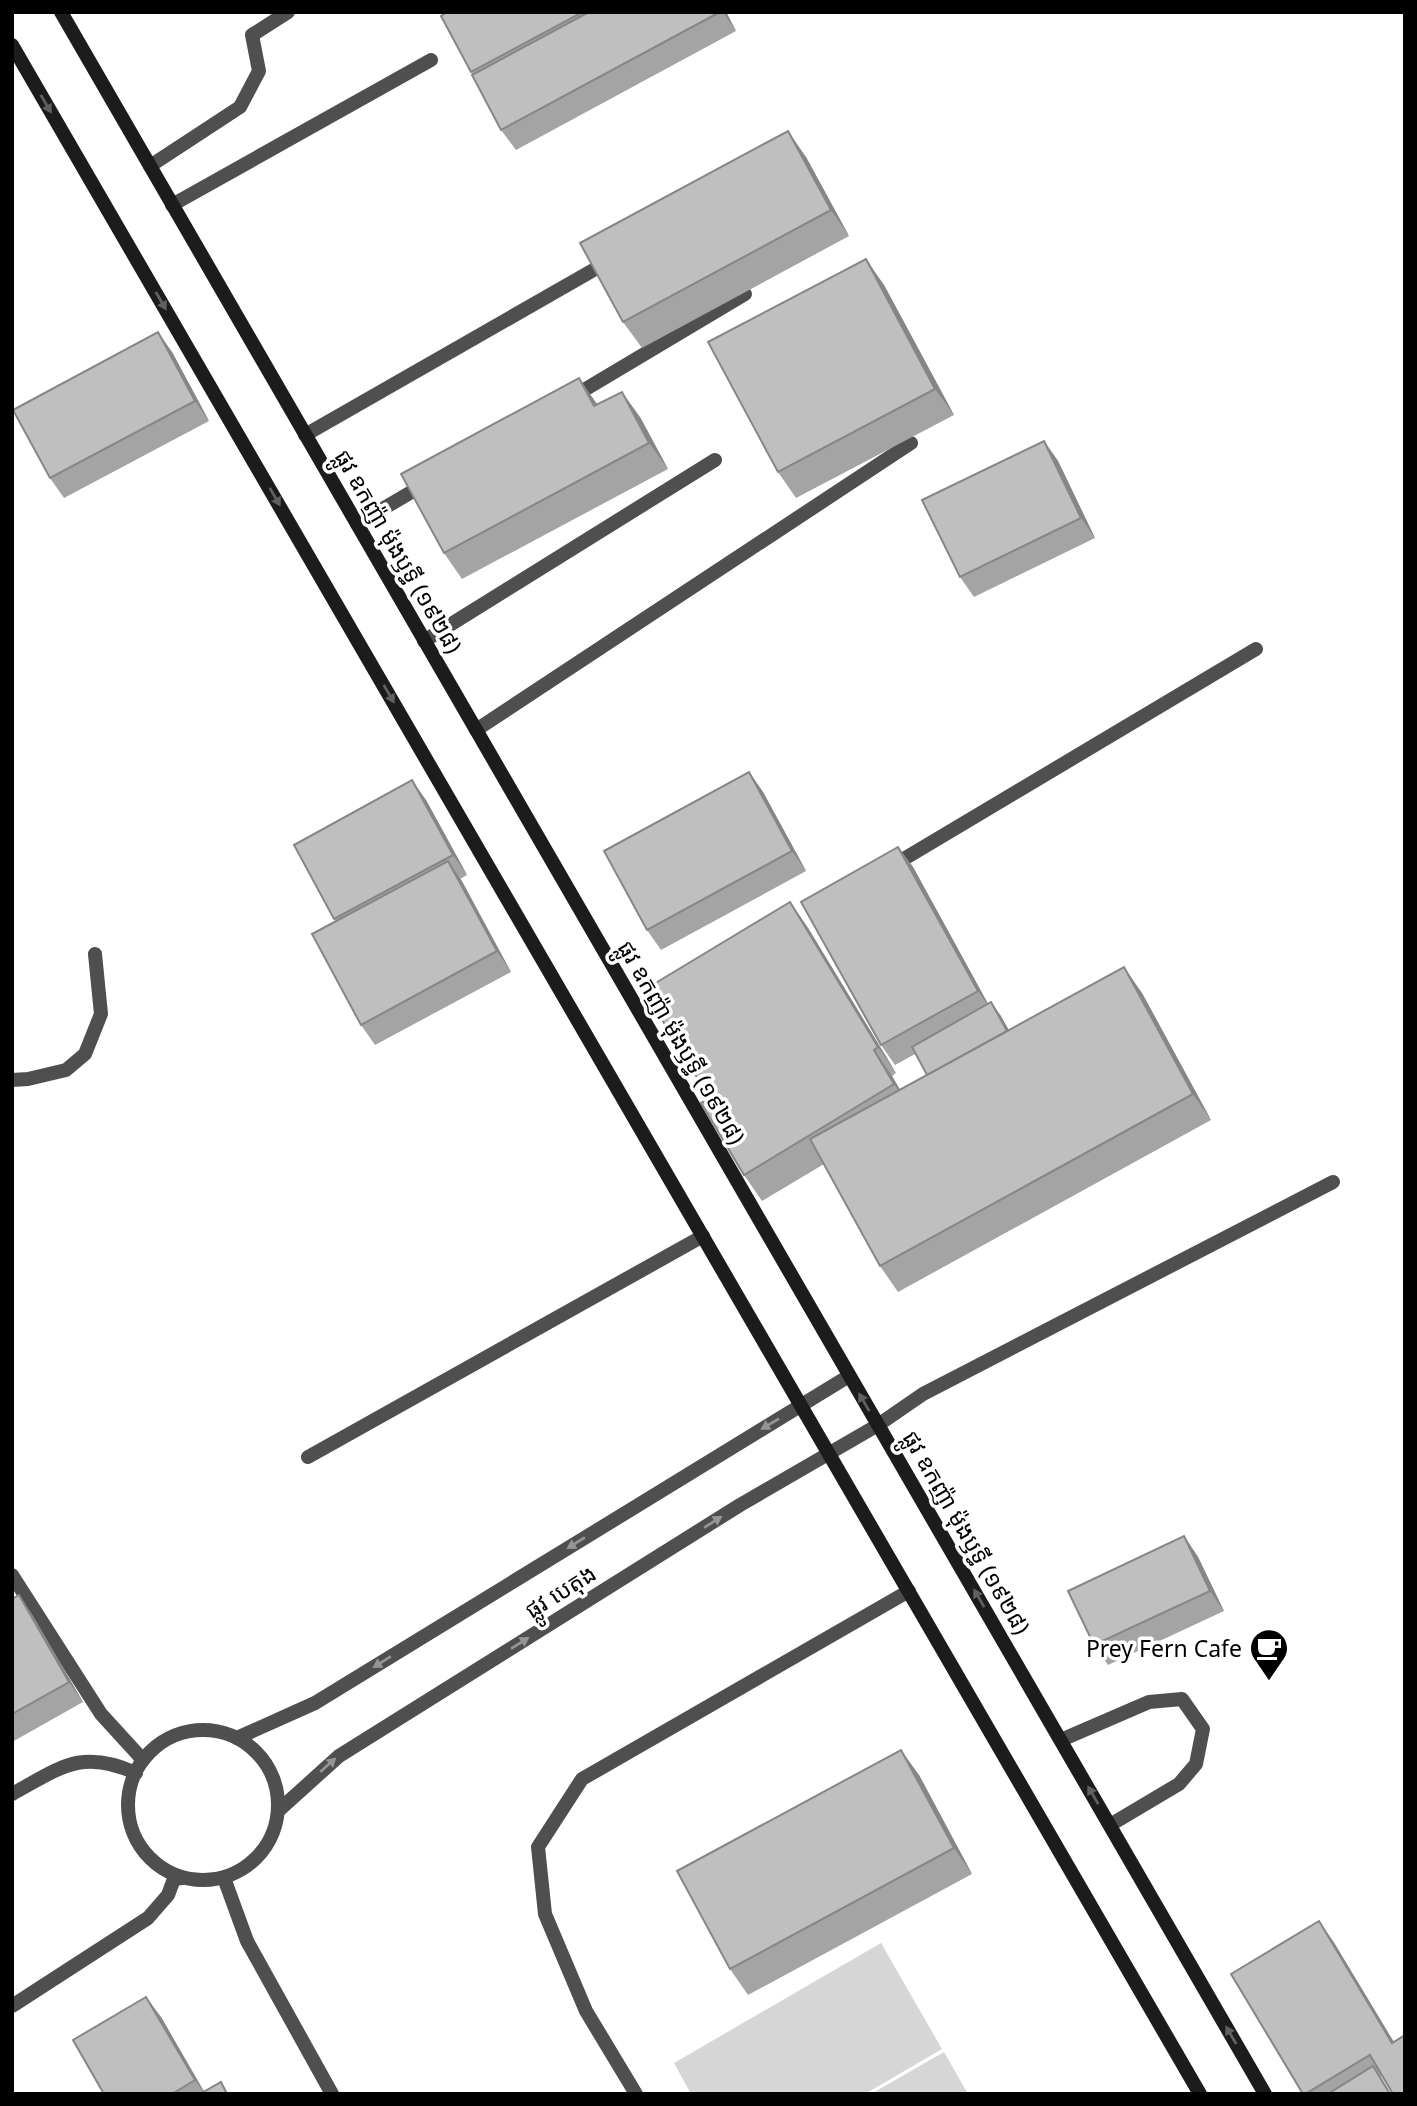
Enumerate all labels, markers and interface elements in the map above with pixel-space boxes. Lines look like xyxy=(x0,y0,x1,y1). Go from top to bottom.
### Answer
one-way arrow xyxy=(40,94,53,113)
one-way arrow xyxy=(154,291,167,310)
street label: ផ្លូវ ឧកញ៉ា ម៉ុងឫទ្ធី (១៩២៨) xyxy=(322,443,470,662)
one-way arrow xyxy=(268,488,281,507)
one-way arrow xyxy=(383,685,395,704)
street label: ផ្លូវ ឧកញ៉ា ម៉ុងឫទ្ធី (១៩២៨) xyxy=(605,934,753,1153)
one-way arrow xyxy=(858,1392,871,1411)
one-way arrow xyxy=(761,1418,780,1430)
street label: ផ្លូវ ឧកញ៉ា ម៉ុងឫទ្ធី (១៩២៨) xyxy=(890,1424,1038,1643)
one-way arrow xyxy=(703,1516,723,1529)
one-way arrow xyxy=(567,1536,586,1549)
street label: ផ្លូវ បេតុង xyxy=(518,1557,605,1631)
one-way arrow xyxy=(973,1589,985,1608)
cafe icon: Prey Fern Cafe xyxy=(1248,1627,1290,1682)
place label: Prey Fern Cafe xyxy=(1086,1632,1242,1664)
one-way arrow xyxy=(510,1636,529,1649)
one-way arrow xyxy=(373,1655,392,1668)
one-way arrow xyxy=(319,1757,337,1773)
one-way arrow xyxy=(1087,1785,1099,1805)
one-way arrow xyxy=(1225,2025,1237,2044)

